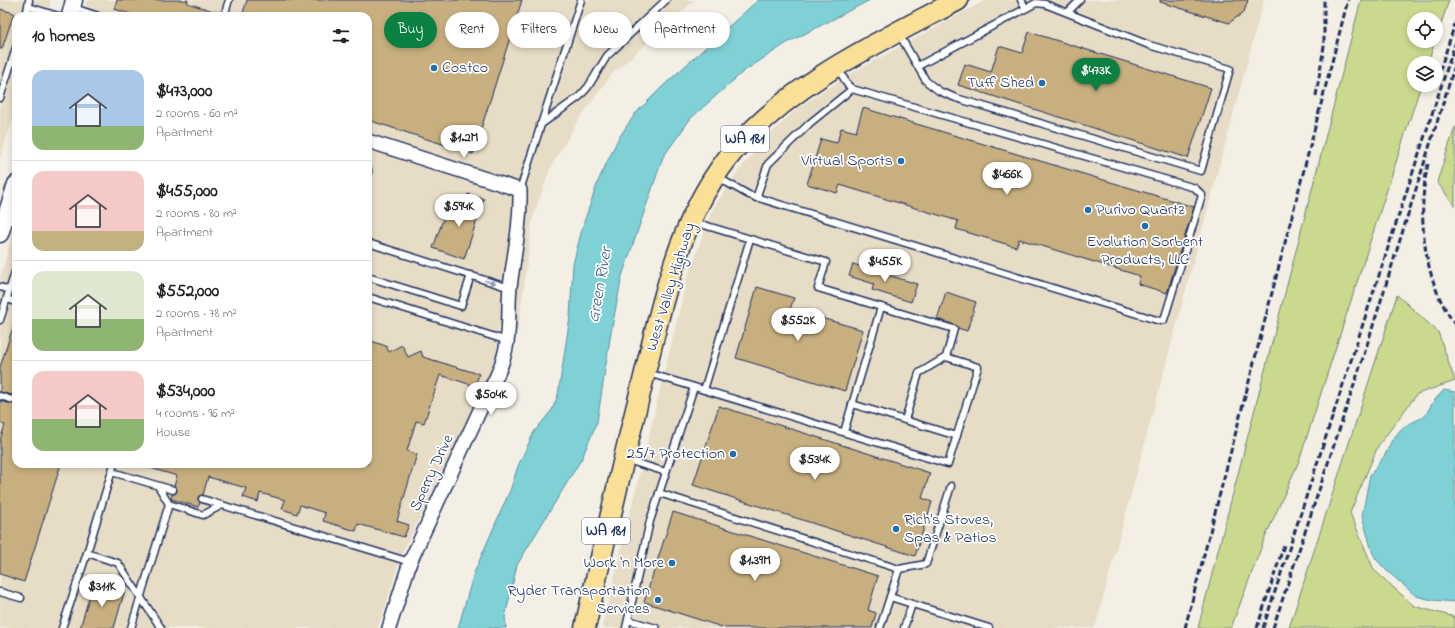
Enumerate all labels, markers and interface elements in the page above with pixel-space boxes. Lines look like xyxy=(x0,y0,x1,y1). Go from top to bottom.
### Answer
chip: Buy xyxy=(384,12,437,48)
chip: Rent xyxy=(445,12,499,48)
chip: Filters xyxy=(507,12,571,48)
chip: New xyxy=(579,12,632,48)
chip: Apartment xyxy=(640,12,730,48)
map controls xyxy=(1407,12,1443,92)
button: locate xyxy=(1407,12,1443,48)
text: 10 homes xyxy=(32,24,95,49)
icon: filters xyxy=(330,25,352,47)
place label: Costco xyxy=(442,56,488,80)
button: layers xyxy=(1407,56,1443,92)
pin: $473K xyxy=(1068,58,1124,92)
text: $473K xyxy=(1081,61,1111,80)
marker: Costco xyxy=(429,63,439,73)
place label: Tuff Shed xyxy=(967,71,1034,95)
marker: Tuff Shed xyxy=(1037,78,1047,88)
text: $473,000 xyxy=(156,79,212,104)
icon: home xyxy=(64,86,112,134)
text: 2 rooms · 60 m² xyxy=(156,104,238,123)
text: Apartment xyxy=(156,123,213,142)
pin: $1.2M xyxy=(436,125,492,159)
road number: WA 181 xyxy=(721,126,769,152)
text: $1.2M xyxy=(449,128,479,147)
place label: Virtual Sports xyxy=(800,149,893,173)
marker: Virtual Sports xyxy=(896,156,906,166)
pin: $466K xyxy=(979,162,1035,196)
text: $466K xyxy=(992,165,1022,184)
text: $455,000 xyxy=(156,179,218,204)
icon: home xyxy=(64,187,112,235)
pin: $594K xyxy=(431,194,487,228)
text: $594K xyxy=(444,197,474,216)
place label: Purivo Quartz xyxy=(1096,198,1185,222)
text: 2 rooms · 80 m² xyxy=(156,204,237,223)
marker: Purivo Quartz xyxy=(1083,205,1093,215)
street label: West Valley Highway xyxy=(640,220,702,354)
marker: Evolution Sorbent Products, LLC xyxy=(1140,221,1150,231)
text: Apartment xyxy=(156,223,213,242)
place label: Evolution Sorbent Products, LLC xyxy=(1087,230,1204,272)
water label: Green River xyxy=(581,243,619,325)
pin: $455K xyxy=(857,249,913,283)
text: $455K xyxy=(868,252,902,271)
text: $552,000 xyxy=(156,279,219,304)
one-way arrow xyxy=(485,279,497,285)
icon: home xyxy=(64,287,112,335)
text: 2 rooms · 78 m² xyxy=(156,304,237,323)
pin: $552K xyxy=(770,308,826,342)
text: $552K xyxy=(780,311,816,330)
text: Apartment xyxy=(156,323,213,342)
text: $534,000 xyxy=(156,379,215,404)
pin: $504K xyxy=(463,382,519,416)
text: $504K xyxy=(475,385,507,404)
icon: home xyxy=(64,387,112,435)
text: 4 rooms · 96 m² xyxy=(156,404,235,423)
text: House xyxy=(156,423,190,442)
street label: Sperry Drive xyxy=(404,430,461,515)
place label: 25/7 Protection xyxy=(627,442,725,466)
pin: $534K xyxy=(787,447,843,481)
marker: 25/7 Protection xyxy=(728,449,738,459)
text: $534K xyxy=(799,450,831,469)
place label: Rich's Stoves, Spas & Patios xyxy=(904,508,997,550)
road number: WA 181 xyxy=(582,518,630,544)
marker: Rich's Stoves, Spas & Patios xyxy=(891,524,901,534)
pin: $1.39M xyxy=(722,548,788,582)
place label: Work 'n More xyxy=(584,551,665,575)
text: $1.39M xyxy=(739,551,771,570)
marker: Work 'n More xyxy=(667,558,677,568)
pin: $311K xyxy=(74,574,130,608)
text: $311K xyxy=(88,577,116,596)
place label: Ryder Transportation Services xyxy=(507,579,650,621)
marker: Ryder Transportation Services xyxy=(653,595,663,605)

